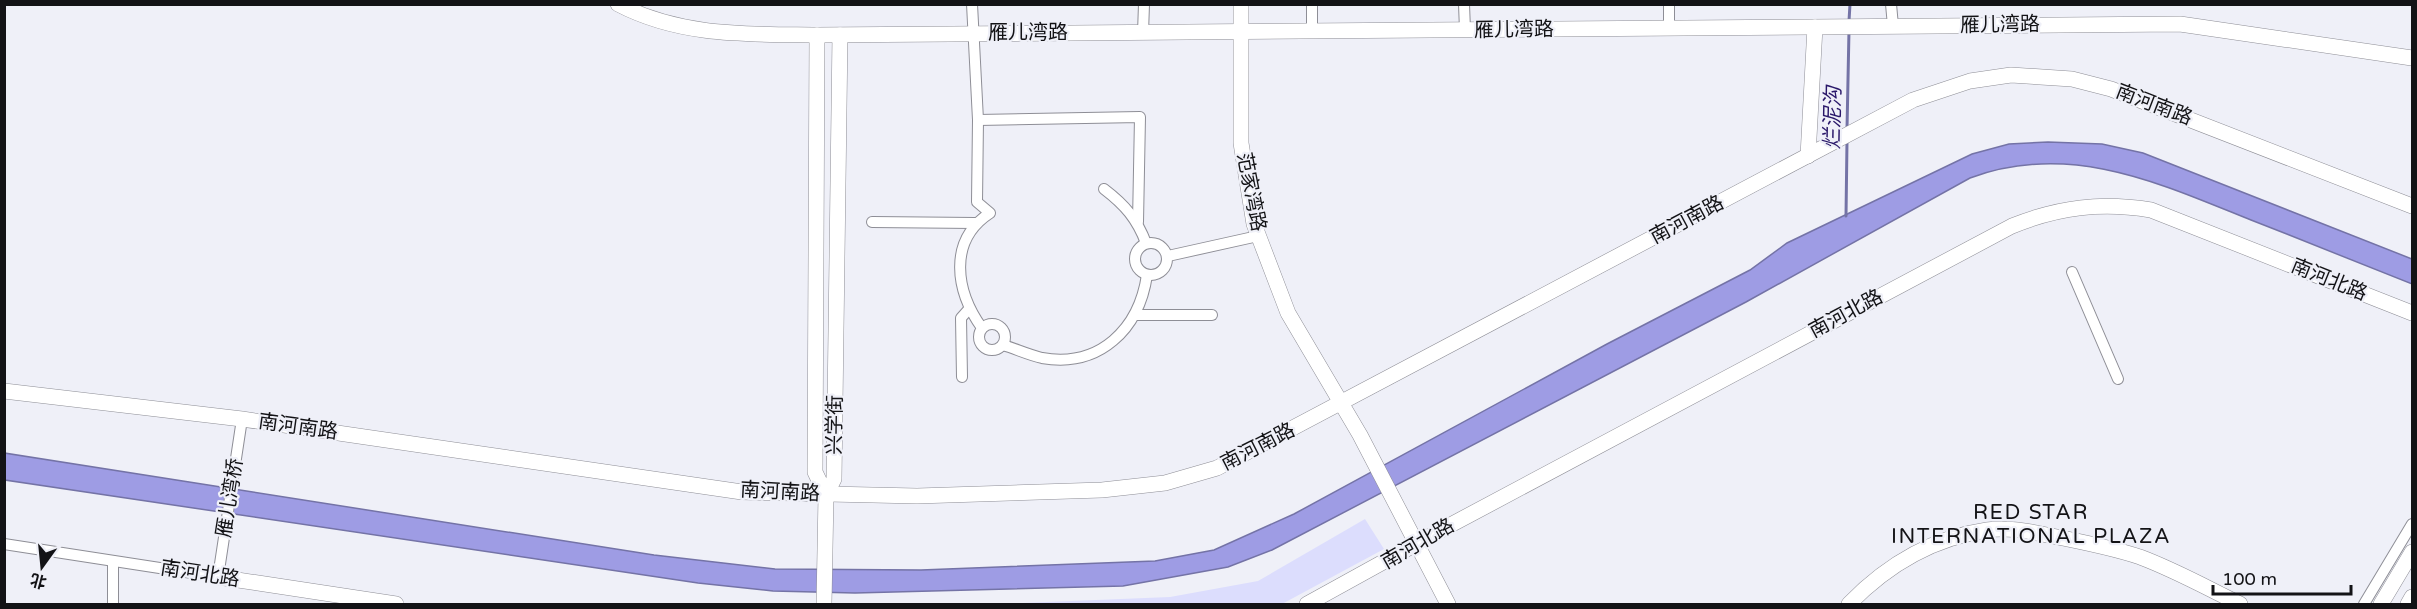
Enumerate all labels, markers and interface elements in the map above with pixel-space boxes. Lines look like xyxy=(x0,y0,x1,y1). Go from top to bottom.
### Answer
street label: 雁儿湾路 xyxy=(1960,12,2040,38)
street label: 雁儿湾路 xyxy=(1474,17,1554,43)
street label: 雁儿湾路 xyxy=(988,21,1068,45)
street label: 南河南路 xyxy=(2112,79,2196,131)
water label: 烂泥沟 xyxy=(1820,84,1846,150)
street label: 范家湾路 xyxy=(1232,150,1270,234)
street label: 南河南路 xyxy=(1646,191,1728,249)
street label: 南河北路 xyxy=(2287,254,2371,306)
street label: 南河北路 xyxy=(1805,285,1887,343)
street label: 兴学街 xyxy=(822,395,848,455)
street label: 南河南路 xyxy=(257,410,339,444)
street label: 南河南路 xyxy=(1217,418,1299,476)
street label: 雁儿湾桥 xyxy=(212,457,248,539)
street label: 南河南路 xyxy=(739,478,821,506)
district label: RED STAR INTERNATIONAL PLAZA xyxy=(1891,500,2171,549)
street label: 南河北路 xyxy=(1377,514,1459,574)
north arrow xyxy=(12,537,72,597)
street label: 南河北路 xyxy=(159,556,241,592)
scale bar xyxy=(2213,558,2351,596)
text: 100 m xyxy=(2222,568,2277,590)
text: 北 xyxy=(28,569,49,592)

